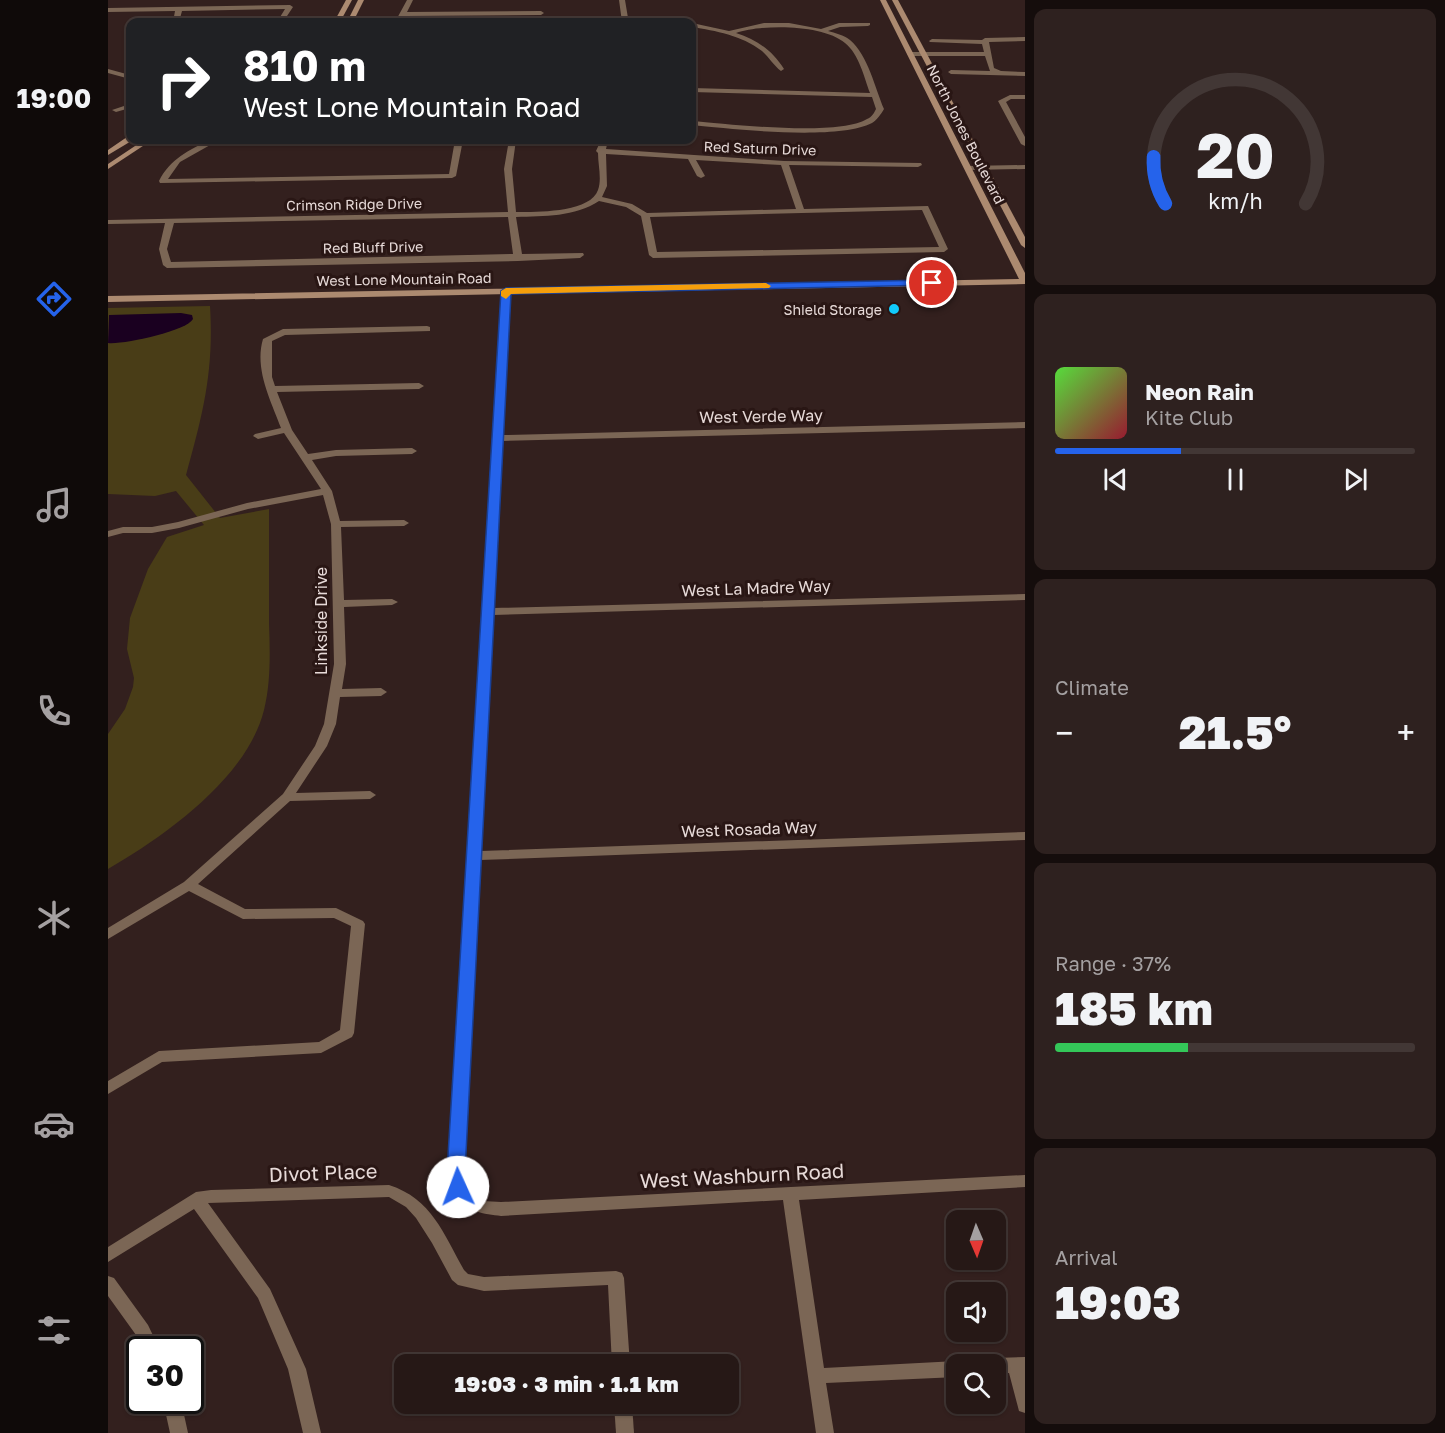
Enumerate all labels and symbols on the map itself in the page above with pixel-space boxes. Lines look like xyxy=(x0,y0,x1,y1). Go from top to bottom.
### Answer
street label: North Jones Boulevard xyxy=(923,62,1009,206)
street label: Red Saturn Drive xyxy=(703,138,817,158)
street label: Crimson Ridge Drive xyxy=(286,194,422,214)
street label: Red Bluff Drive xyxy=(323,238,423,256)
pin xyxy=(906,257,957,308)
street label: West Lone Mountain Road xyxy=(316,269,492,289)
place label: Shield Storage xyxy=(783,301,882,318)
marker: Shield Storage xyxy=(887,302,901,316)
street label: West Verde Way xyxy=(699,405,823,427)
street label: Linkside Drive xyxy=(311,567,331,675)
street label: West La Madre Way xyxy=(681,575,831,601)
street label: West Rosada Way xyxy=(681,817,817,841)
position arrow xyxy=(426,1155,490,1219)
street label: Divot Place xyxy=(268,1158,378,1186)
street label: West Washburn Road xyxy=(639,1158,845,1192)
north arrow xyxy=(946,1210,1006,1270)
speed limit sign: 30 xyxy=(126,1336,204,1414)

